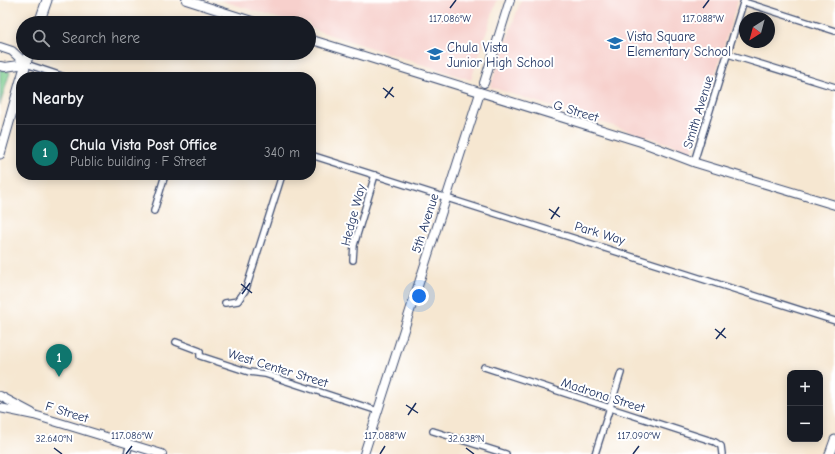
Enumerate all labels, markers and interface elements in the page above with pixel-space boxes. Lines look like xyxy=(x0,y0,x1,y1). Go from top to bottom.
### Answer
north arrow xyxy=(739,12,775,48)
text: 117.086°W xyxy=(429,13,471,25)
text: 117.088°W xyxy=(682,13,724,25)
search box xyxy=(16,16,316,60)
icon: search xyxy=(30,27,52,49)
text: Search here xyxy=(62,29,140,47)
place label: Vista Square Elementary School xyxy=(627,29,731,59)
school or university icon: Vista Square Elementary School xyxy=(606,34,624,52)
place label: Chula Vista Junior High School xyxy=(447,40,554,70)
school or university icon: Chula Vista Junior High School xyxy=(426,45,444,63)
street label: Smith Avenue xyxy=(680,73,716,150)
text: Nearby xyxy=(32,89,83,108)
street label: G Street xyxy=(552,97,602,125)
text: Chula Vista Post Office xyxy=(70,136,217,154)
text: 1 xyxy=(42,145,48,160)
text: 340 m xyxy=(264,145,300,160)
text: Public building · F Street xyxy=(70,154,206,169)
street label: Hedge Way xyxy=(338,182,369,248)
street label: 5th Avenue xyxy=(408,191,442,255)
street label: Park Way xyxy=(573,218,627,248)
your location xyxy=(409,286,429,306)
pin: 1 xyxy=(46,344,72,377)
street label: West Center Street xyxy=(226,346,331,391)
map controls xyxy=(787,370,823,442)
button: + xyxy=(787,370,823,406)
street label: Madrona Street xyxy=(559,374,648,416)
street label: F Street xyxy=(44,398,92,426)
button: − xyxy=(787,406,823,442)
text: 117.086°W xyxy=(111,430,153,442)
text: 117.088°W xyxy=(364,430,406,442)
text: 117.090°W xyxy=(618,430,661,442)
text: 32.640°N xyxy=(35,433,73,445)
text: 32.638°N xyxy=(448,433,484,445)

